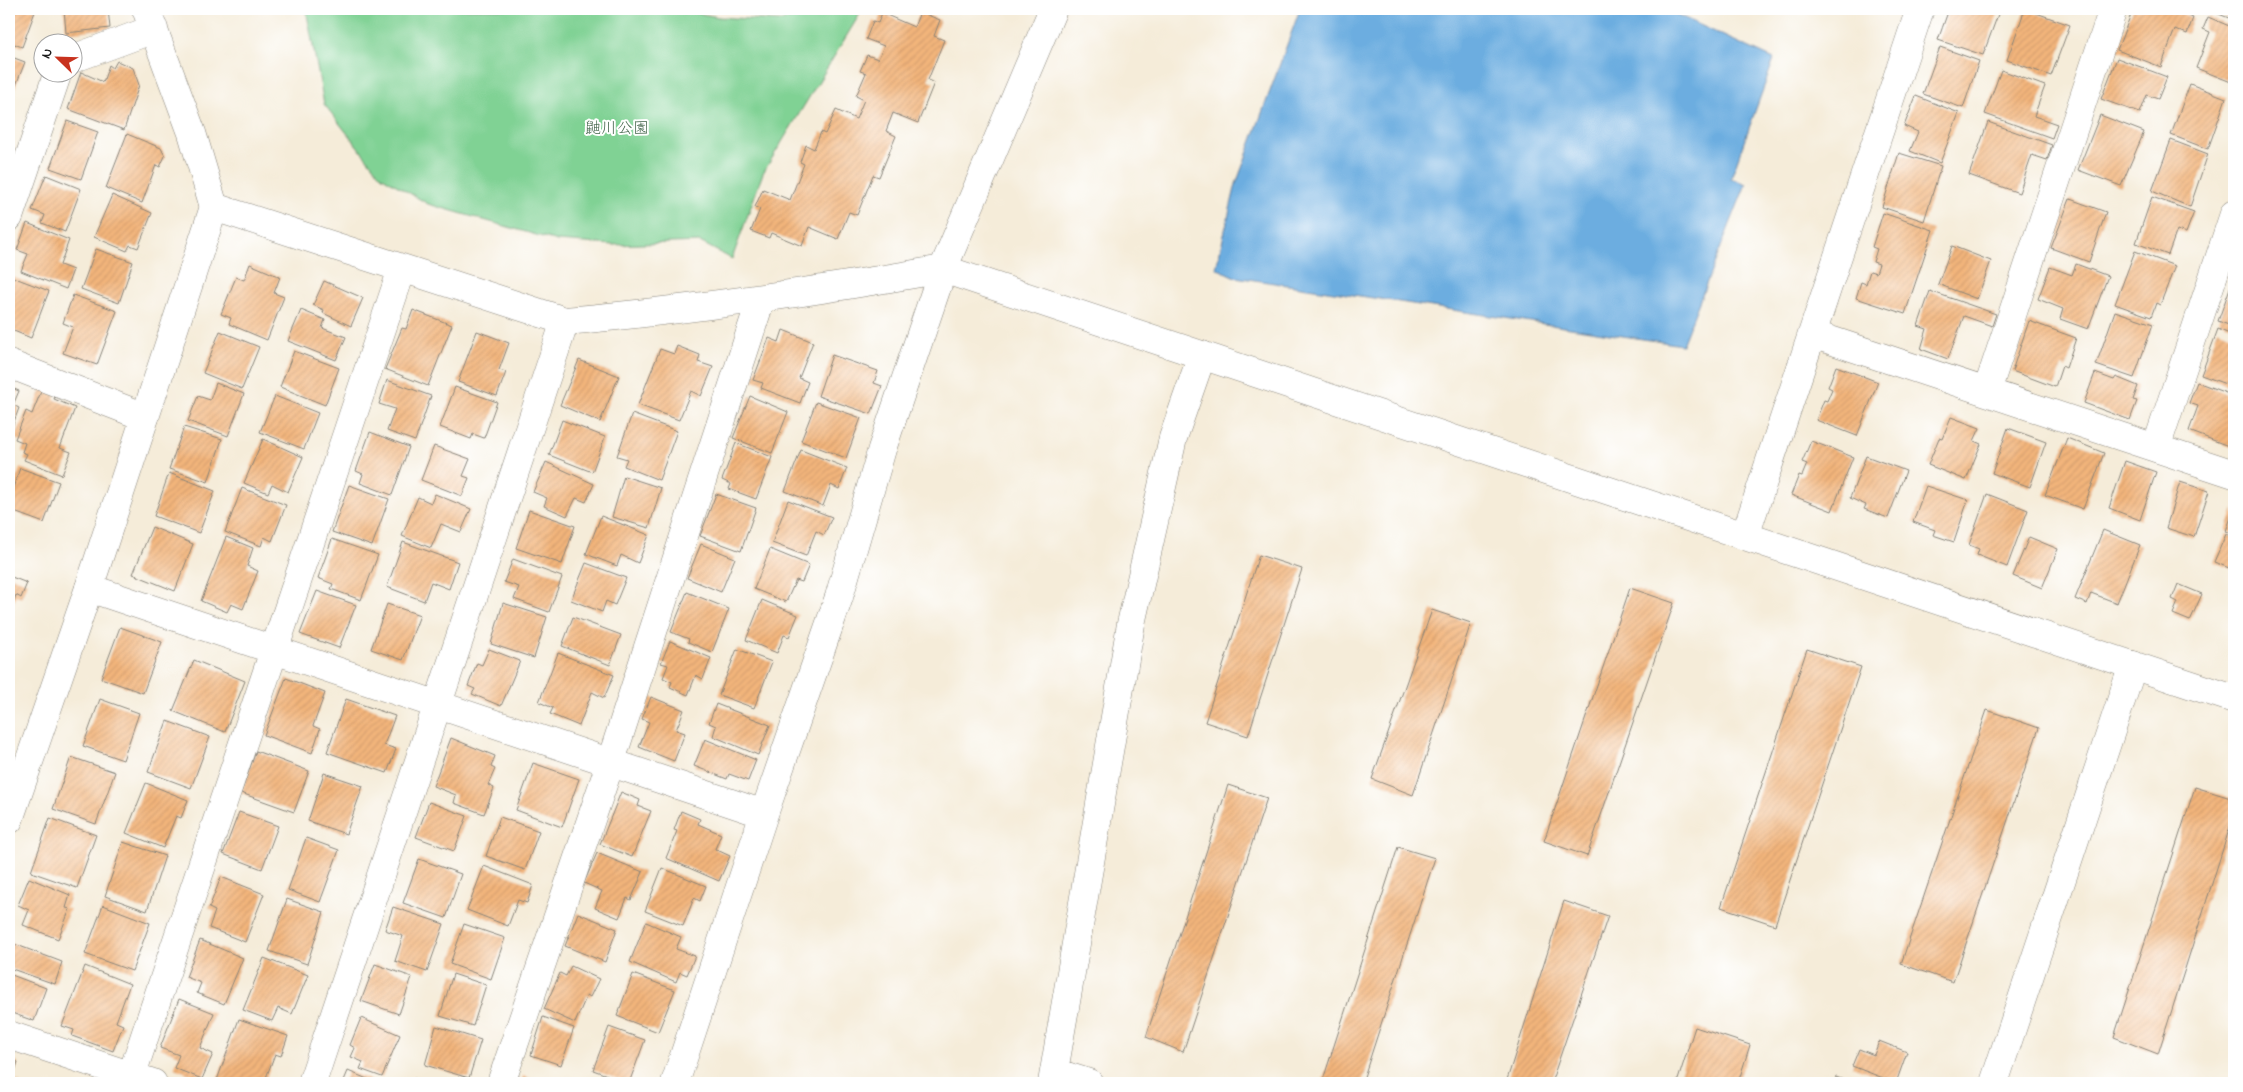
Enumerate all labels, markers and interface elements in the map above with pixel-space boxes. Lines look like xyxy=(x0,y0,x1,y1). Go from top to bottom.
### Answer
north arrow xyxy=(32,32,82,82)
text: N xyxy=(36,45,59,62)
park label: 鼬川公園 xyxy=(585,117,649,141)

